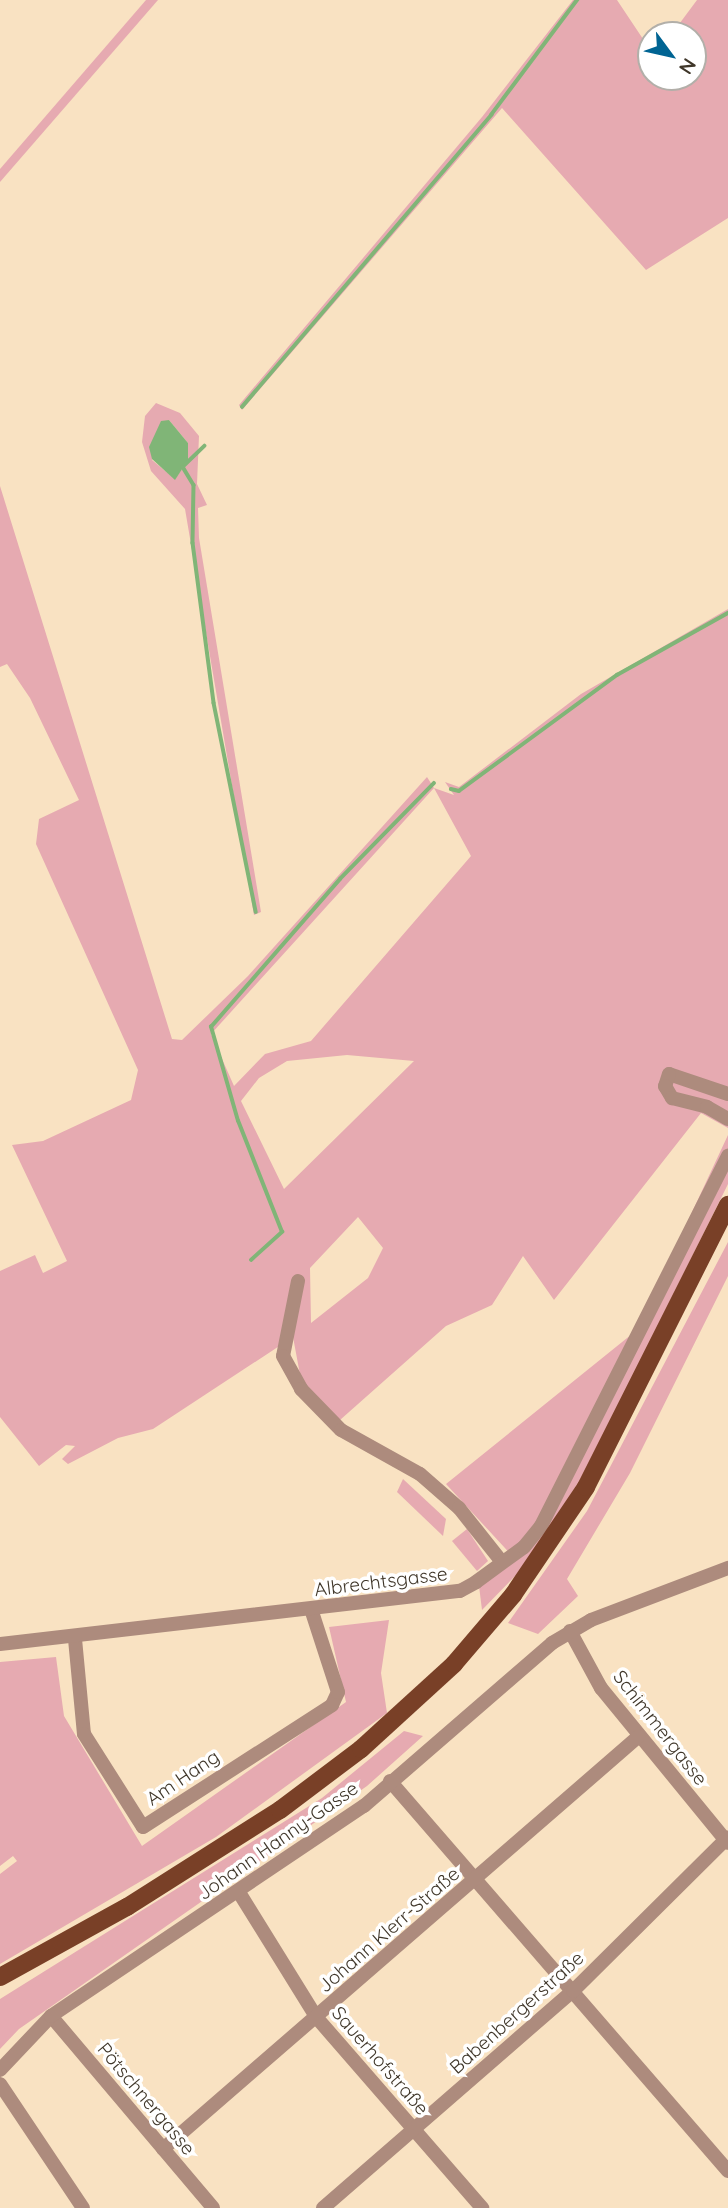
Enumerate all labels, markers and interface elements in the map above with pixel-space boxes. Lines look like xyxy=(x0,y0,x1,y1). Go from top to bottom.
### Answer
north arrow xyxy=(637,21,707,91)
text: N xyxy=(674,54,702,79)
street label: Albrechtsgasse xyxy=(313,1563,449,1601)
street label: Schimmergasse xyxy=(608,1666,712,1790)
street label: Am Hang xyxy=(142,1745,224,1811)
street label: Johann Hanny-Gasse xyxy=(193,1777,363,1905)
street label: Johann Klerr-Straße xyxy=(314,1862,464,1998)
street label: Babenbergerstraße xyxy=(445,1947,589,2079)
street label: Sauerhofstraße xyxy=(327,2002,433,2120)
street label: Pötschnergasse xyxy=(92,2038,200,2160)

